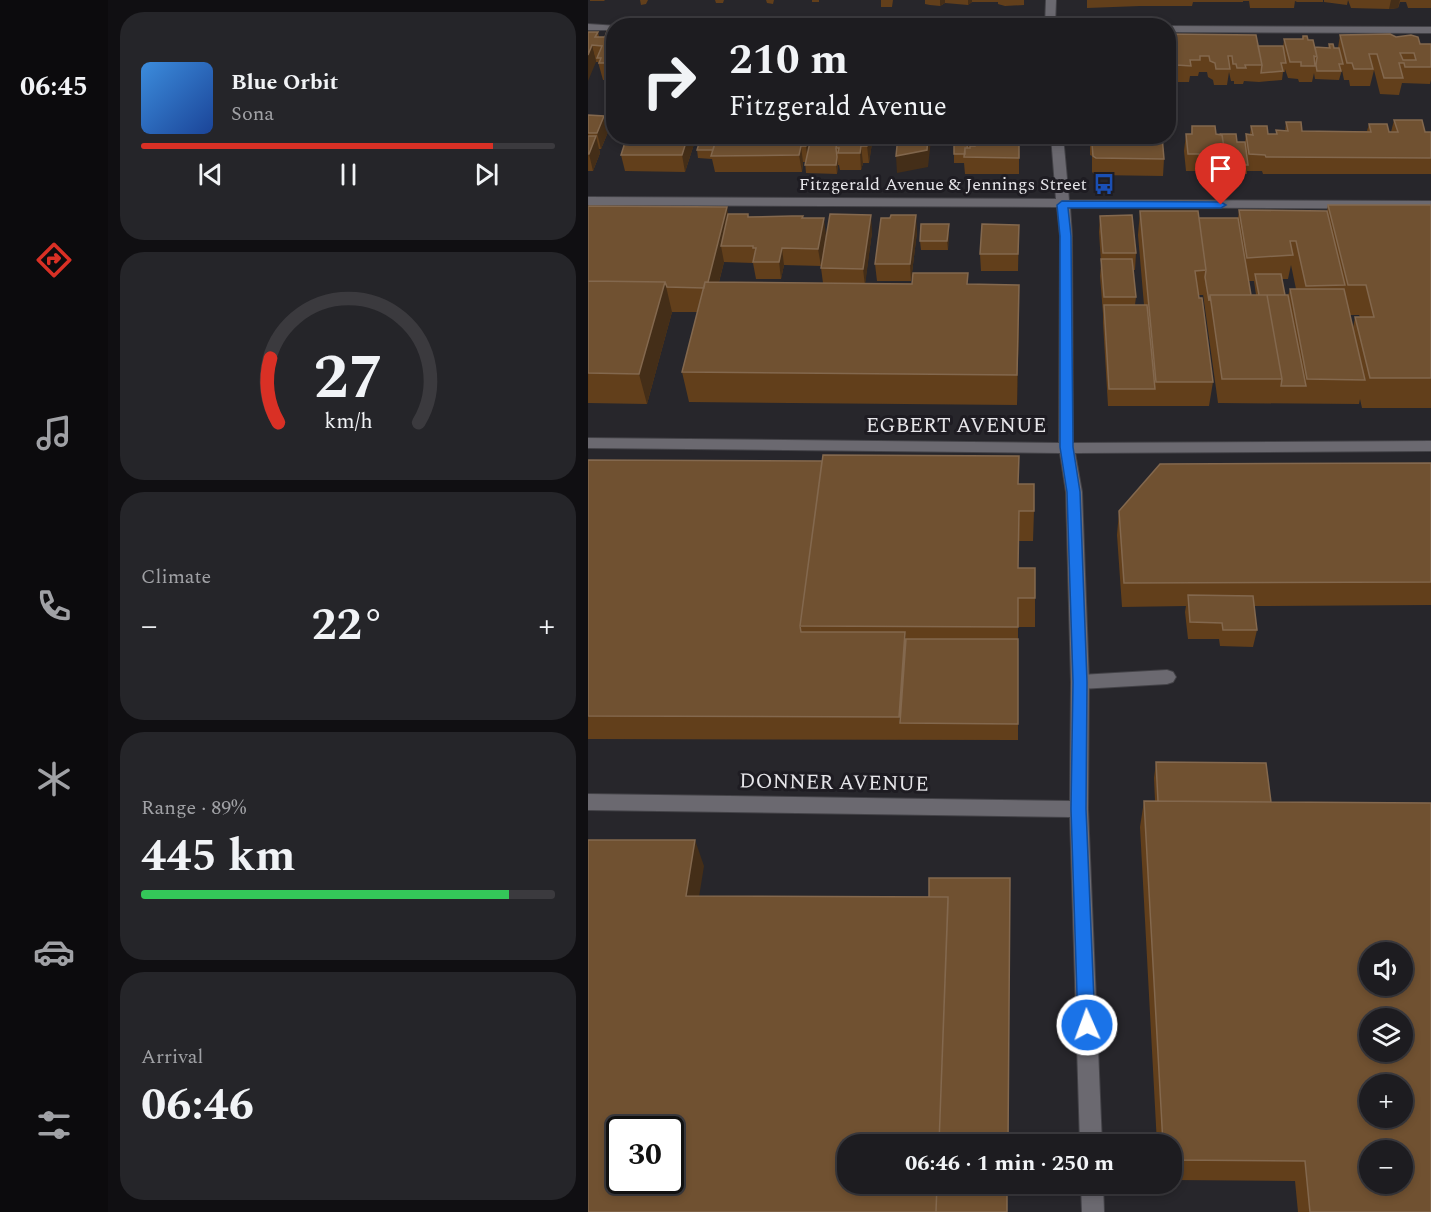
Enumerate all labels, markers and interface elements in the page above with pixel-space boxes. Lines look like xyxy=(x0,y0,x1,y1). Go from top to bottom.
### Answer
text: 210 m xyxy=(729,29,848,92)
icon: right xyxy=(630,42,708,120)
text: 06:45 xyxy=(20,66,88,108)
text: Blue Orbit xyxy=(231,66,338,99)
text: Fitzgerald Avenue xyxy=(729,86,947,128)
text: Sona xyxy=(231,99,274,129)
pin xyxy=(1195,143,1246,205)
icon: arrive xyxy=(1204,152,1237,185)
icon: previous xyxy=(194,158,227,191)
icon: pause xyxy=(332,158,365,191)
icon: next xyxy=(470,158,503,191)
place label: Fitzgerald Avenue & Jennings Street xyxy=(799,171,1087,198)
bus stop icon: Fitzgerald Avenue & Jennings Street xyxy=(1092,172,1116,196)
icon: directions xyxy=(33,239,75,281)
text: 27 xyxy=(313,331,383,426)
text: km/h xyxy=(324,405,372,438)
street label: EGBERT AVENUE xyxy=(866,410,1046,442)
icon: music xyxy=(33,412,75,454)
text: Climate xyxy=(141,562,211,592)
icon: phone xyxy=(33,585,75,627)
text: 22° xyxy=(312,591,385,660)
text: − xyxy=(141,601,158,651)
text: + xyxy=(539,601,555,651)
icon: climate xyxy=(33,758,75,800)
street label: DONNER AVENUE xyxy=(739,765,929,801)
text: Range · 89% xyxy=(141,793,246,823)
text: 445 km xyxy=(141,822,296,891)
icon: car xyxy=(33,931,75,973)
map controls xyxy=(1359,942,1413,1194)
button: sound xyxy=(1359,942,1413,996)
position arrow xyxy=(1055,993,1119,1057)
button: layers xyxy=(1359,1008,1413,1062)
text: Arrival xyxy=(141,1042,203,1072)
text: 06:46 xyxy=(141,1071,254,1140)
button: + xyxy=(1359,1074,1413,1128)
icon: filters xyxy=(33,1104,75,1146)
speed limit sign: 30 xyxy=(606,1116,684,1194)
button: − xyxy=(1359,1140,1413,1194)
text: 06:46 · 1 min · 250 m xyxy=(905,1147,1114,1180)

